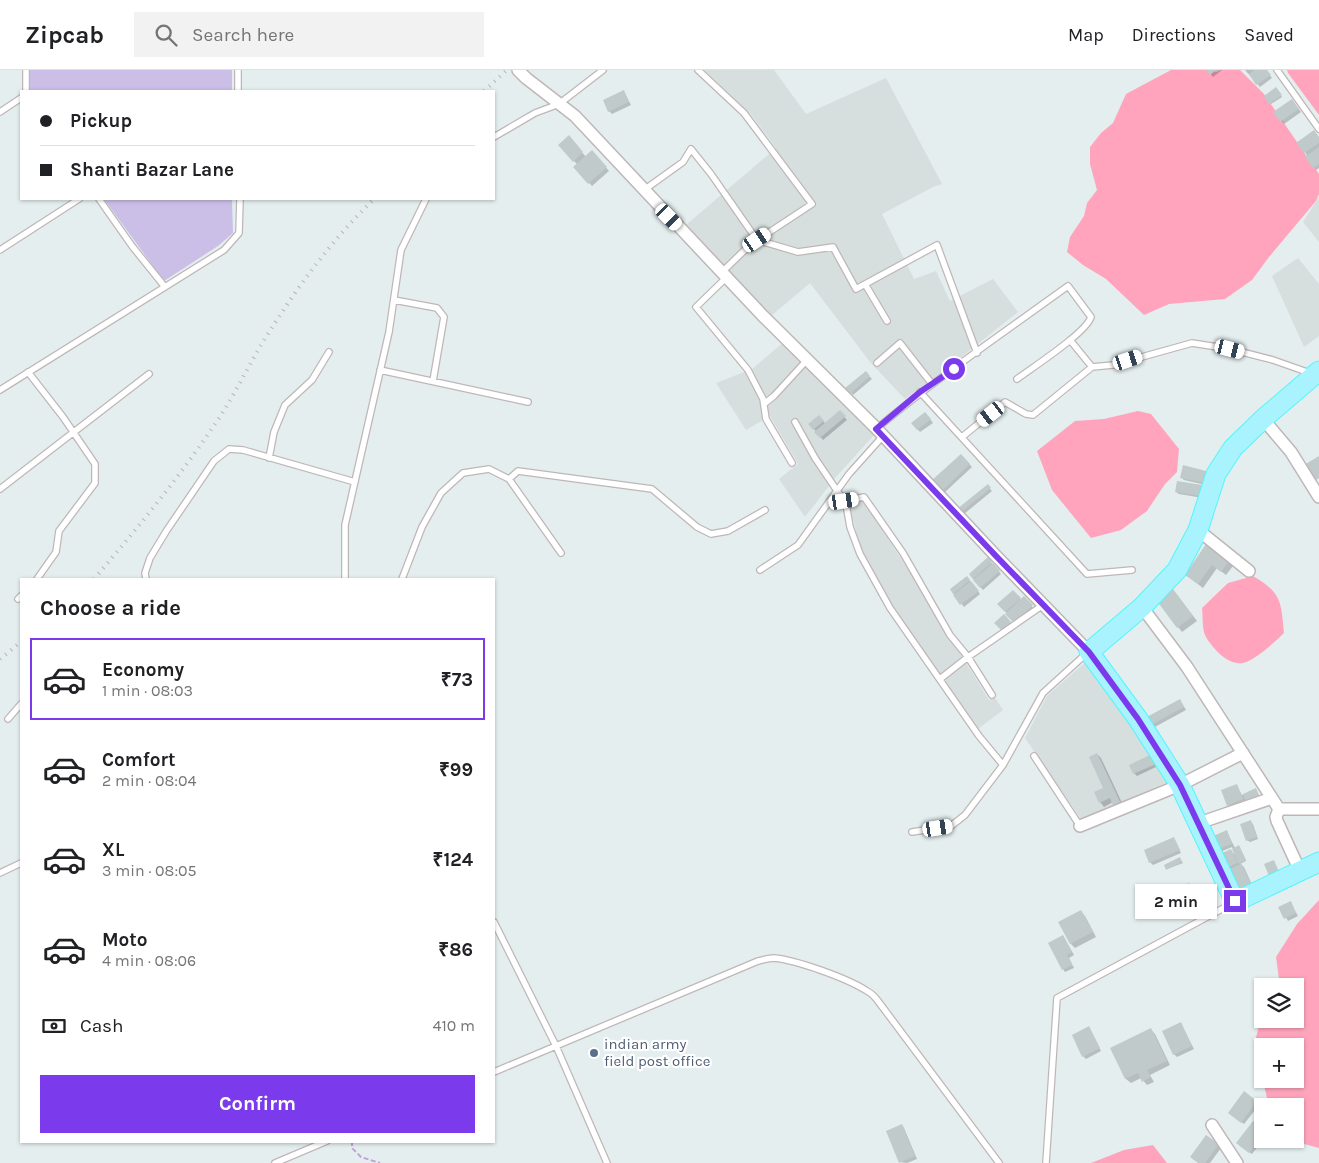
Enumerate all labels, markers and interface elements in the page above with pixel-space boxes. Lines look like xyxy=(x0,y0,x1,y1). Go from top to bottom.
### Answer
search box xyxy=(134,12,484,57)
text: Zipcab xyxy=(25,21,104,49)
icon: search xyxy=(152,21,180,49)
text: Search here xyxy=(192,24,294,46)
text: Map xyxy=(1068,24,1104,46)
text: Directions xyxy=(1132,24,1216,46)
text: Saved xyxy=(1244,24,1294,46)
text: Pickup xyxy=(70,110,132,132)
text: Shanti Bazar Lane xyxy=(70,159,234,181)
car xyxy=(653,201,684,233)
car xyxy=(740,225,773,255)
car xyxy=(1213,338,1246,360)
car xyxy=(1111,348,1144,372)
route start xyxy=(943,358,965,380)
car xyxy=(974,399,1007,429)
car xyxy=(828,491,859,511)
text: Choose a ride xyxy=(40,595,181,621)
icon: car xyxy=(42,657,87,702)
text: Economy xyxy=(102,659,184,681)
text: ₹73 xyxy=(441,669,473,691)
text: 1 min · 08:03 xyxy=(102,681,193,700)
icon: car xyxy=(42,747,87,792)
text: Comfort xyxy=(102,749,176,771)
text: ₹99 xyxy=(439,759,473,781)
text: 2 min · 08:04 xyxy=(102,771,196,790)
car xyxy=(922,818,953,838)
icon: car xyxy=(42,837,87,882)
text: XL xyxy=(102,839,124,861)
text: ₹124 xyxy=(433,849,473,871)
text: 3 min · 08:05 xyxy=(102,861,197,880)
callout: 2 min xyxy=(1135,884,1218,918)
route end xyxy=(1224,890,1246,912)
text: 2 min xyxy=(1154,892,1198,911)
icon: car xyxy=(42,927,87,972)
text: Moto xyxy=(102,929,148,951)
text: ₹86 xyxy=(438,939,473,961)
text: 4 min · 08:06 xyxy=(102,951,196,970)
map controls xyxy=(1254,978,1304,1148)
button: layers xyxy=(1254,978,1304,1028)
icon: cash xyxy=(40,1012,68,1040)
text: Cash xyxy=(80,1015,124,1037)
text: 410 m xyxy=(433,1016,475,1035)
place label: indian army field post office xyxy=(604,1035,710,1070)
button: + xyxy=(1254,1038,1304,1088)
marker: indian army field post office xyxy=(588,1047,600,1059)
button: Confirm xyxy=(40,1075,475,1133)
button: − xyxy=(1254,1098,1304,1148)

